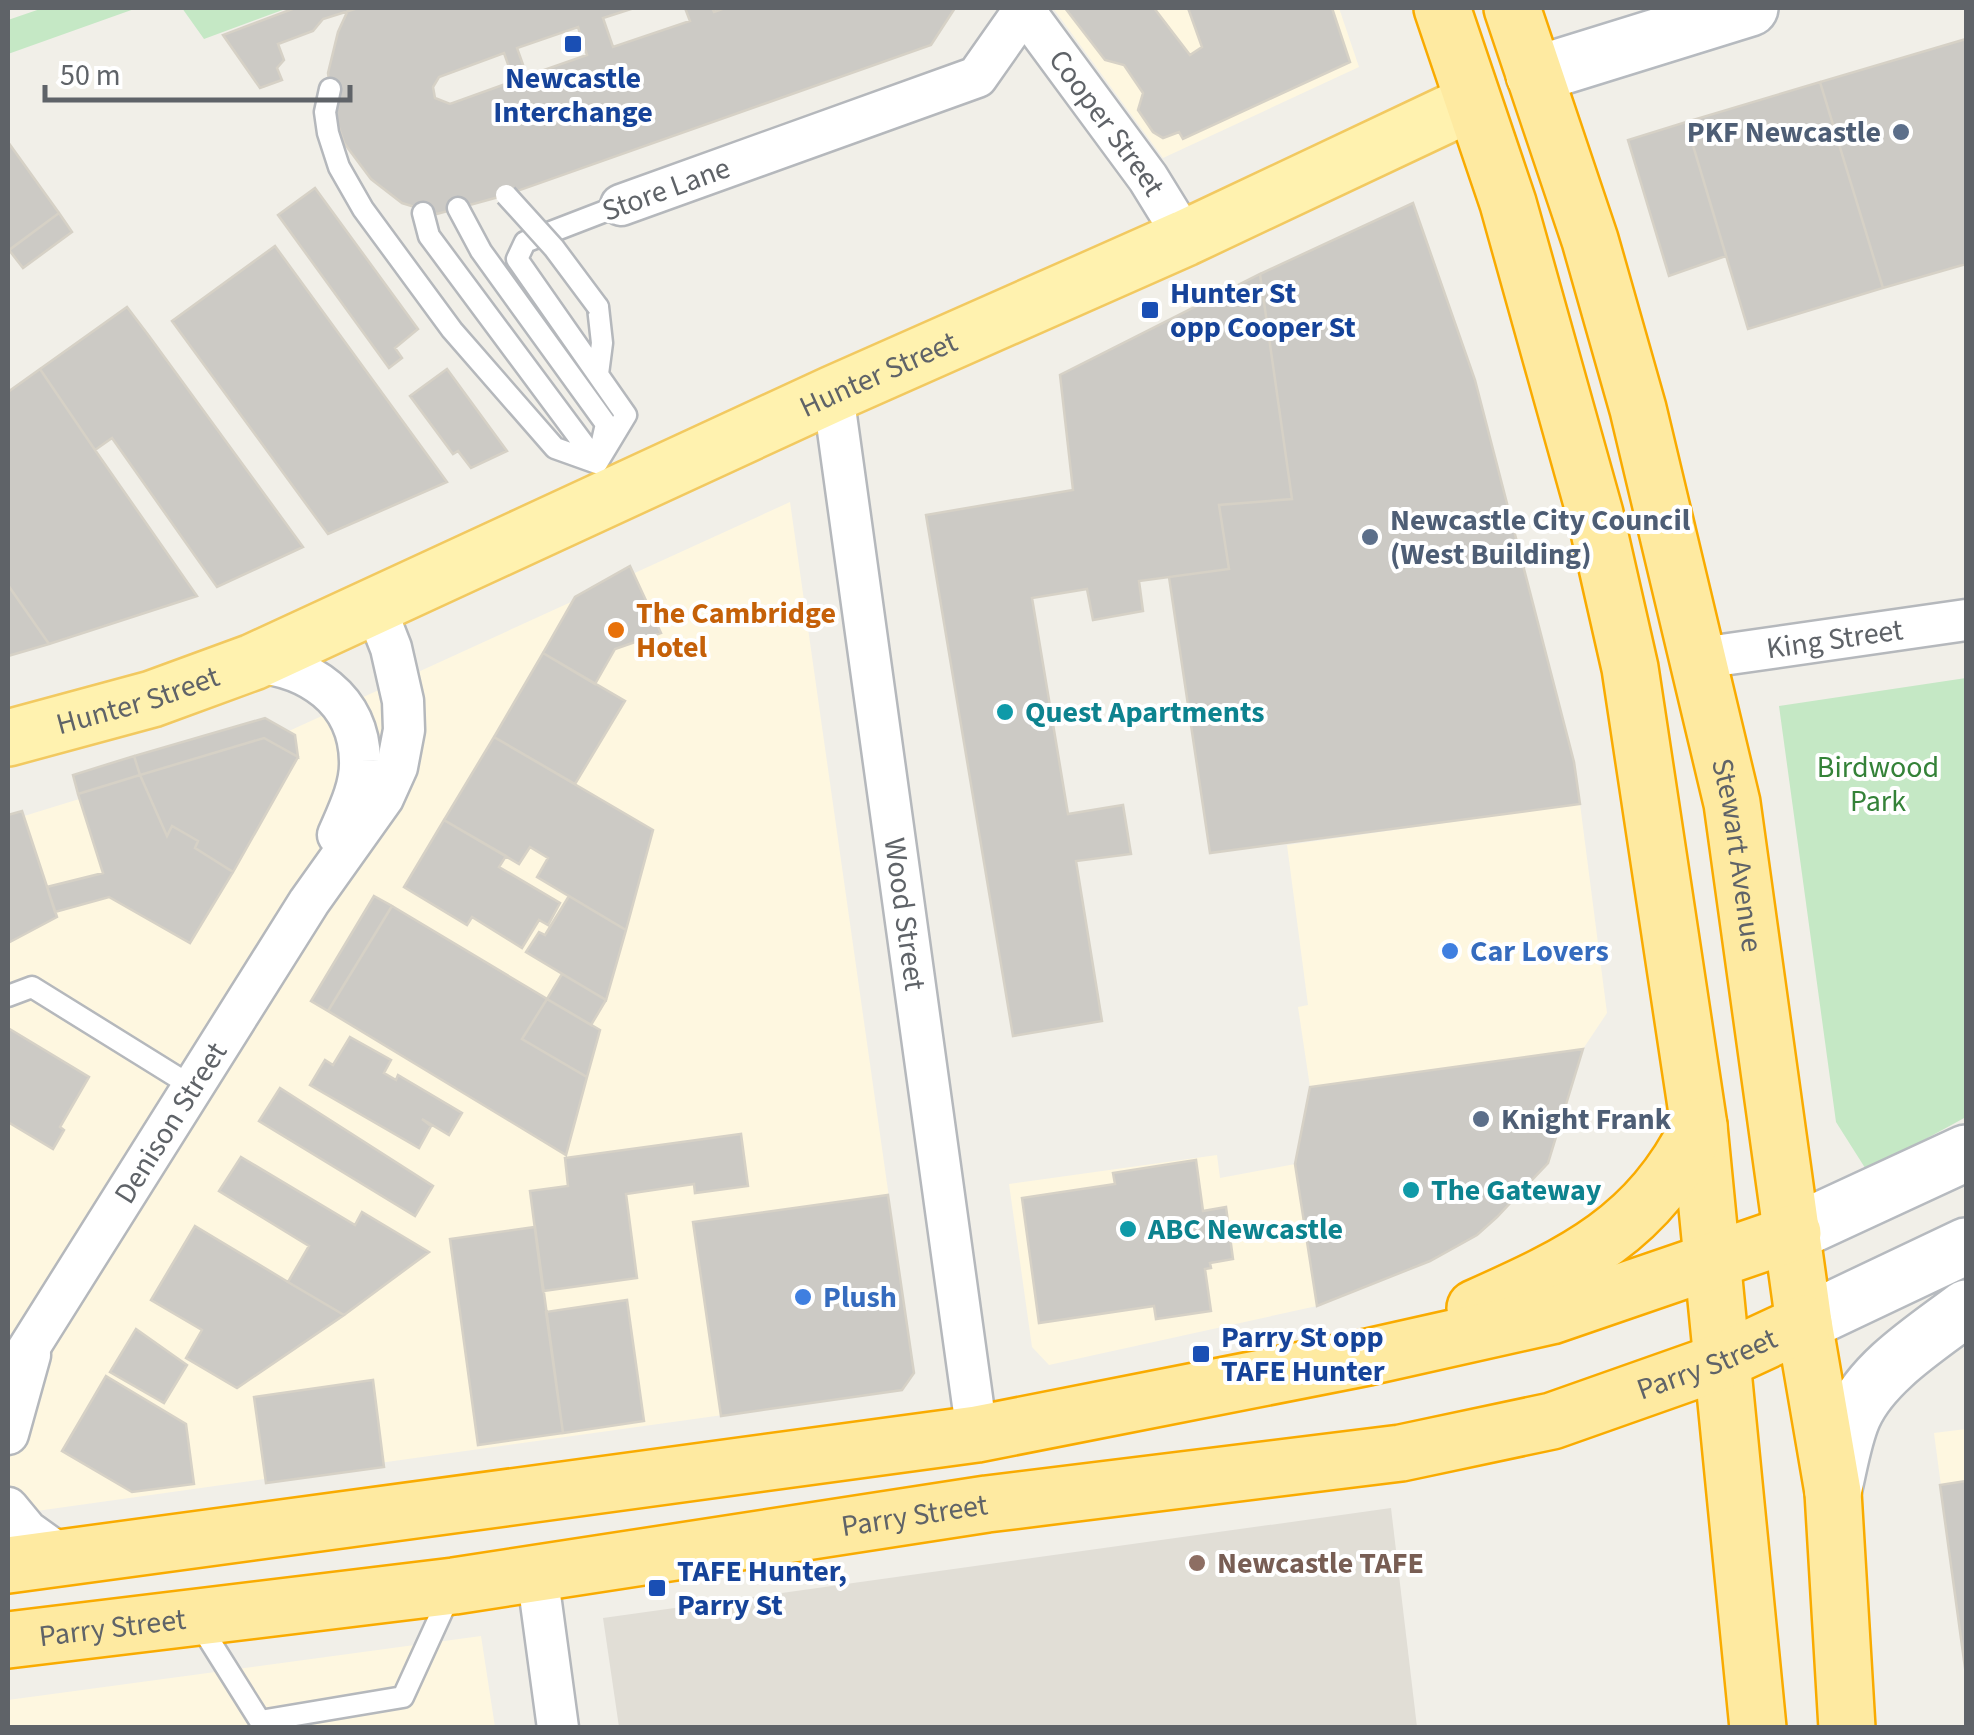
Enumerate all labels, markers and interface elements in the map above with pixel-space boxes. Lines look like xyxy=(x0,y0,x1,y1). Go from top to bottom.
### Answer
marker: Newcastle Interchange xyxy=(562,33,584,55)
scale bar xyxy=(45,40,350,102)
street label: Cooper Street xyxy=(1038,41,1175,204)
text: 50 m xyxy=(60,54,121,97)
place label: Newcastle Interchange xyxy=(493,57,653,134)
place label: PKF Newcastle xyxy=(1687,111,1881,154)
marker: PKF Newcastle xyxy=(1890,121,1912,143)
street label: Store Lane xyxy=(596,146,736,232)
place label: Hunter St opp Cooper St xyxy=(1170,272,1356,349)
marker: Hunter St opp Cooper St xyxy=(1139,299,1161,321)
street label: Hunter Street xyxy=(792,321,964,429)
place label: Newcastle City Council (West Building) xyxy=(1390,499,1691,576)
marker: Newcastle City Council (West Building) xyxy=(1359,526,1381,548)
place label: The Cambridge Hotel xyxy=(636,592,836,669)
street label: King Street xyxy=(1764,608,1906,670)
marker: The Cambridge Hotel xyxy=(605,619,627,641)
street label: Hunter Street xyxy=(51,655,225,746)
place label: Quest Apartments xyxy=(1025,691,1264,734)
marker: Quest Apartments xyxy=(994,701,1016,723)
park label: Birdwood Park xyxy=(1817,746,1939,823)
street label: Stewart Avenue xyxy=(1700,754,1773,955)
street label: Wood Street xyxy=(873,835,936,993)
place label: Car Lovers xyxy=(1470,930,1609,973)
marker: Car Lovers xyxy=(1439,940,1461,962)
street label: Denison Street xyxy=(104,1034,238,1212)
place label: Knight Frank xyxy=(1501,1098,1672,1141)
marker: Knight Frank xyxy=(1470,1108,1492,1130)
place label: The Gateway xyxy=(1431,1169,1602,1212)
marker: The Gateway xyxy=(1400,1179,1422,1201)
place label: ABC Newcastle xyxy=(1147,1208,1343,1251)
marker: ABC Newcastle xyxy=(1117,1218,1139,1240)
place label: Plush xyxy=(823,1276,897,1319)
marker: Plush xyxy=(792,1286,814,1308)
place label: Parry St opp TAFE Hunter xyxy=(1221,1316,1385,1393)
street label: Parry Street xyxy=(1631,1317,1784,1411)
marker: Parry St opp TAFE Hunter xyxy=(1190,1343,1212,1365)
street label: Parry Street xyxy=(838,1483,991,1548)
place label: Newcastle TAFE xyxy=(1217,1542,1424,1585)
place label: TAFE Hunter, Parry St xyxy=(677,1550,847,1627)
marker: Newcastle TAFE xyxy=(1186,1552,1208,1574)
marker: TAFE Hunter, Parry St xyxy=(646,1577,668,1599)
street label: Parry Street xyxy=(36,1598,188,1658)

